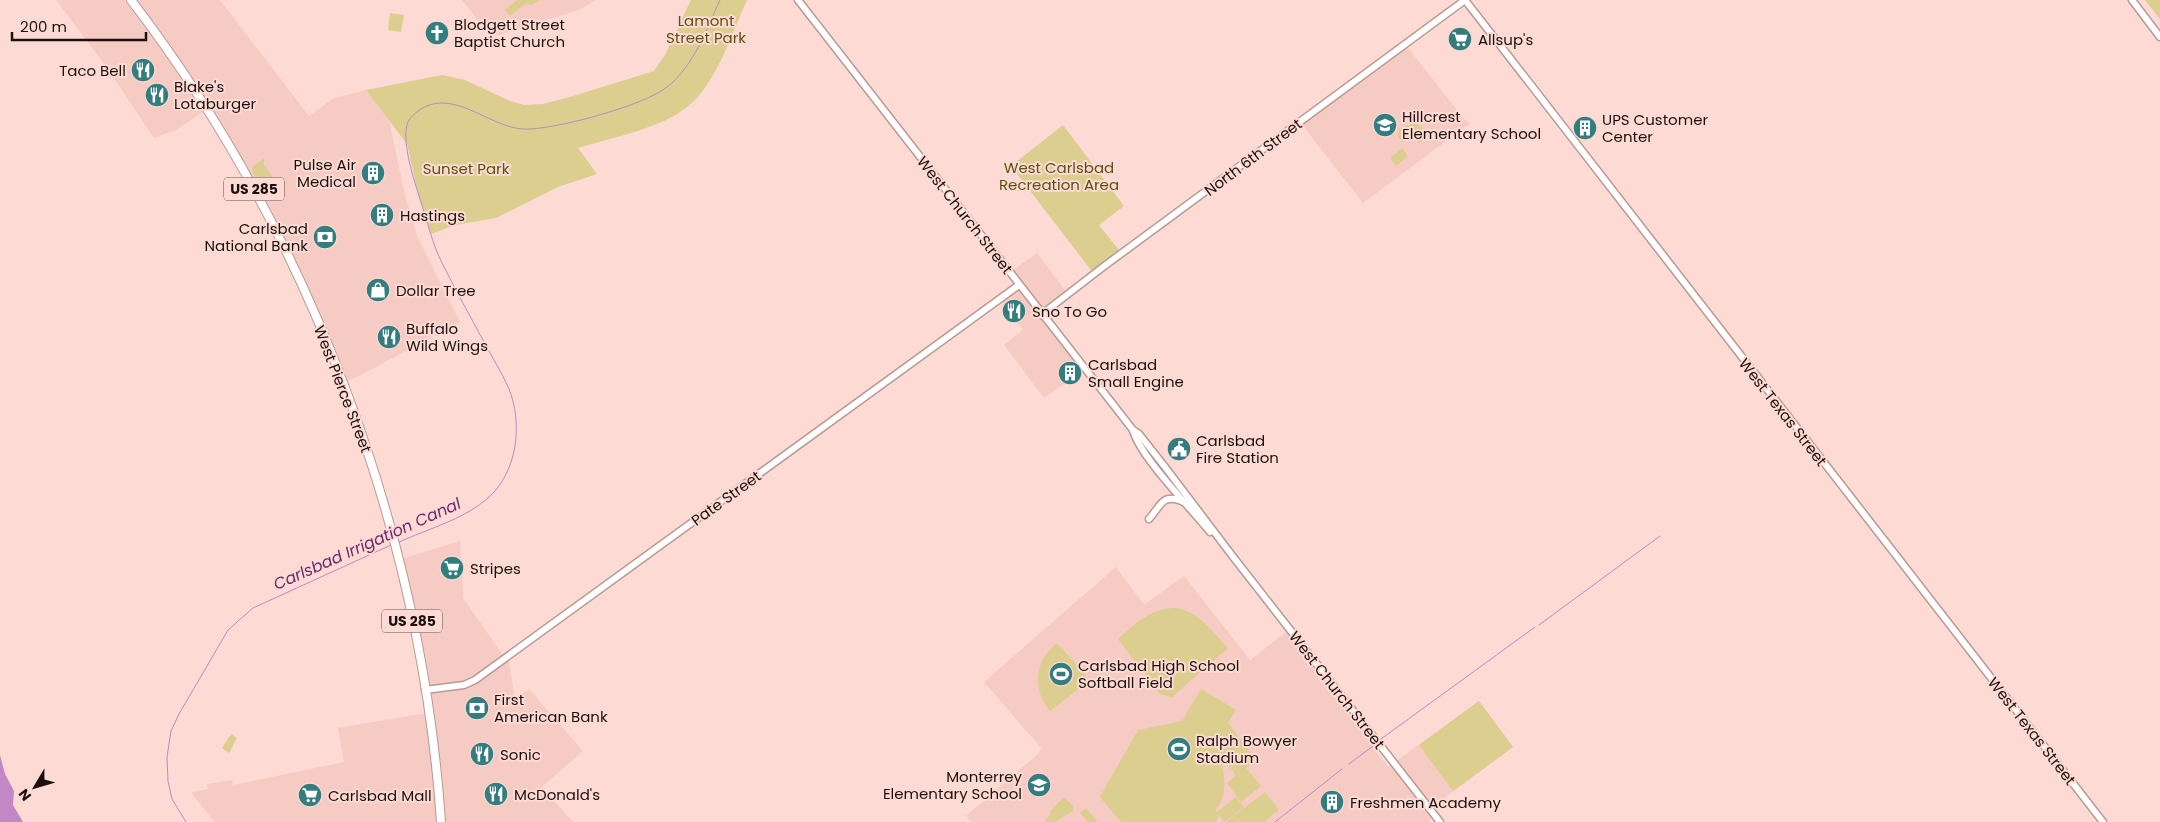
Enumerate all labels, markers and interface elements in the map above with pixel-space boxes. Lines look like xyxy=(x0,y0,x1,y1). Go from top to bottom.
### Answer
scale bar xyxy=(12,10,146,42)
park label: Lamont Street Park xyxy=(666,10,746,48)
place label: Blodgett Street Baptist Church xyxy=(454,14,565,52)
text: 200 m xyxy=(20,16,67,37)
church icon: Blodgett Street Baptist Church xyxy=(424,20,450,46)
supermarket icon: Allsup's xyxy=(1447,26,1473,52)
place label: Allsup's xyxy=(1478,29,1533,50)
restaurant icon: Taco Bell xyxy=(130,57,156,83)
place label: Taco Bell xyxy=(59,60,126,81)
place label: Blake's Lotaburger xyxy=(174,76,256,114)
restaurant icon: Blake's Lotaburger xyxy=(144,82,170,108)
place label: Hillcrest Elementary School xyxy=(1402,106,1541,144)
place label: UPS Customer Center xyxy=(1602,109,1708,147)
school or university icon: Hillcrest Elementary School xyxy=(1372,112,1398,138)
street label: North 6th Street xyxy=(1200,113,1306,201)
building icon: UPS Customer Center xyxy=(1572,115,1598,141)
street label: West Church Street xyxy=(912,152,1018,278)
place label: Pulse Air Medical xyxy=(293,154,356,192)
park label: West Carlsbad Recreation Area xyxy=(999,157,1119,195)
park label: Sunset Park xyxy=(423,158,510,179)
building icon: Pulse Air Medical xyxy=(360,160,386,186)
road number: US 285 xyxy=(224,178,284,200)
building icon: Hastings xyxy=(369,202,395,228)
place label: Hastings xyxy=(400,205,465,226)
place label: Carlsbad National Bank xyxy=(204,218,308,256)
bank icon: Carlsbad National Bank xyxy=(312,224,338,250)
shop icon: Dollar Tree xyxy=(365,277,391,303)
place label: Dollar Tree xyxy=(396,280,476,301)
restaurant icon: Sno To Go xyxy=(1001,298,1027,324)
place label: Sno To Go xyxy=(1032,301,1107,322)
place label: Buffalo Wild Wings xyxy=(406,318,488,356)
street label: West Pierce Street xyxy=(309,322,377,456)
restaurant icon: Buffalo Wild Wings xyxy=(376,324,402,350)
place label: Carlsbad Small Engine xyxy=(1088,354,1184,392)
street label: West Texas Street xyxy=(1734,354,1832,470)
building icon: Carlsbad Small Engine xyxy=(1057,360,1083,386)
place label: Carlsbad Fire Station xyxy=(1196,430,1279,468)
public building icon: Carlsbad Fire Station xyxy=(1166,436,1192,462)
street label: Pate Street xyxy=(687,466,765,530)
water label: Carlsbad Irrigation Canal xyxy=(269,492,465,596)
supermarket icon: Stripes xyxy=(439,555,465,581)
place label: Stripes xyxy=(470,558,521,579)
road number: US 285 xyxy=(382,610,442,632)
street label: West Church Street xyxy=(1284,627,1390,753)
place label: Carlsbad High School Softball Field xyxy=(1078,655,1239,693)
sports icon: Carlsbad High School Softball Field xyxy=(1048,661,1074,687)
street label: West Texas Street xyxy=(1983,673,2081,789)
place label: First American Bank xyxy=(494,689,608,727)
bank icon: First American Bank xyxy=(464,695,490,721)
place label: Ralph Bowyer Stadium xyxy=(1196,730,1298,768)
sports icon: Ralph Bowyer Stadium xyxy=(1166,736,1192,762)
restaurant icon: Sonic xyxy=(469,741,495,767)
place label: Sonic xyxy=(500,744,541,765)
north arrow xyxy=(10,762,60,812)
place label: Monterrey Elementary School xyxy=(883,766,1023,804)
school or university icon: Monterrey Elementary School xyxy=(1026,772,1052,798)
restaurant icon: McDonald's xyxy=(483,781,509,807)
supermarket icon: Carlsbad Mall xyxy=(297,782,323,808)
place label: McDonald's xyxy=(514,784,600,805)
text: N xyxy=(14,785,36,805)
place label: Carlsbad Mall xyxy=(328,785,432,806)
building icon: Freshmen Academy xyxy=(1319,789,1345,815)
place label: Freshmen Academy xyxy=(1350,792,1501,813)

